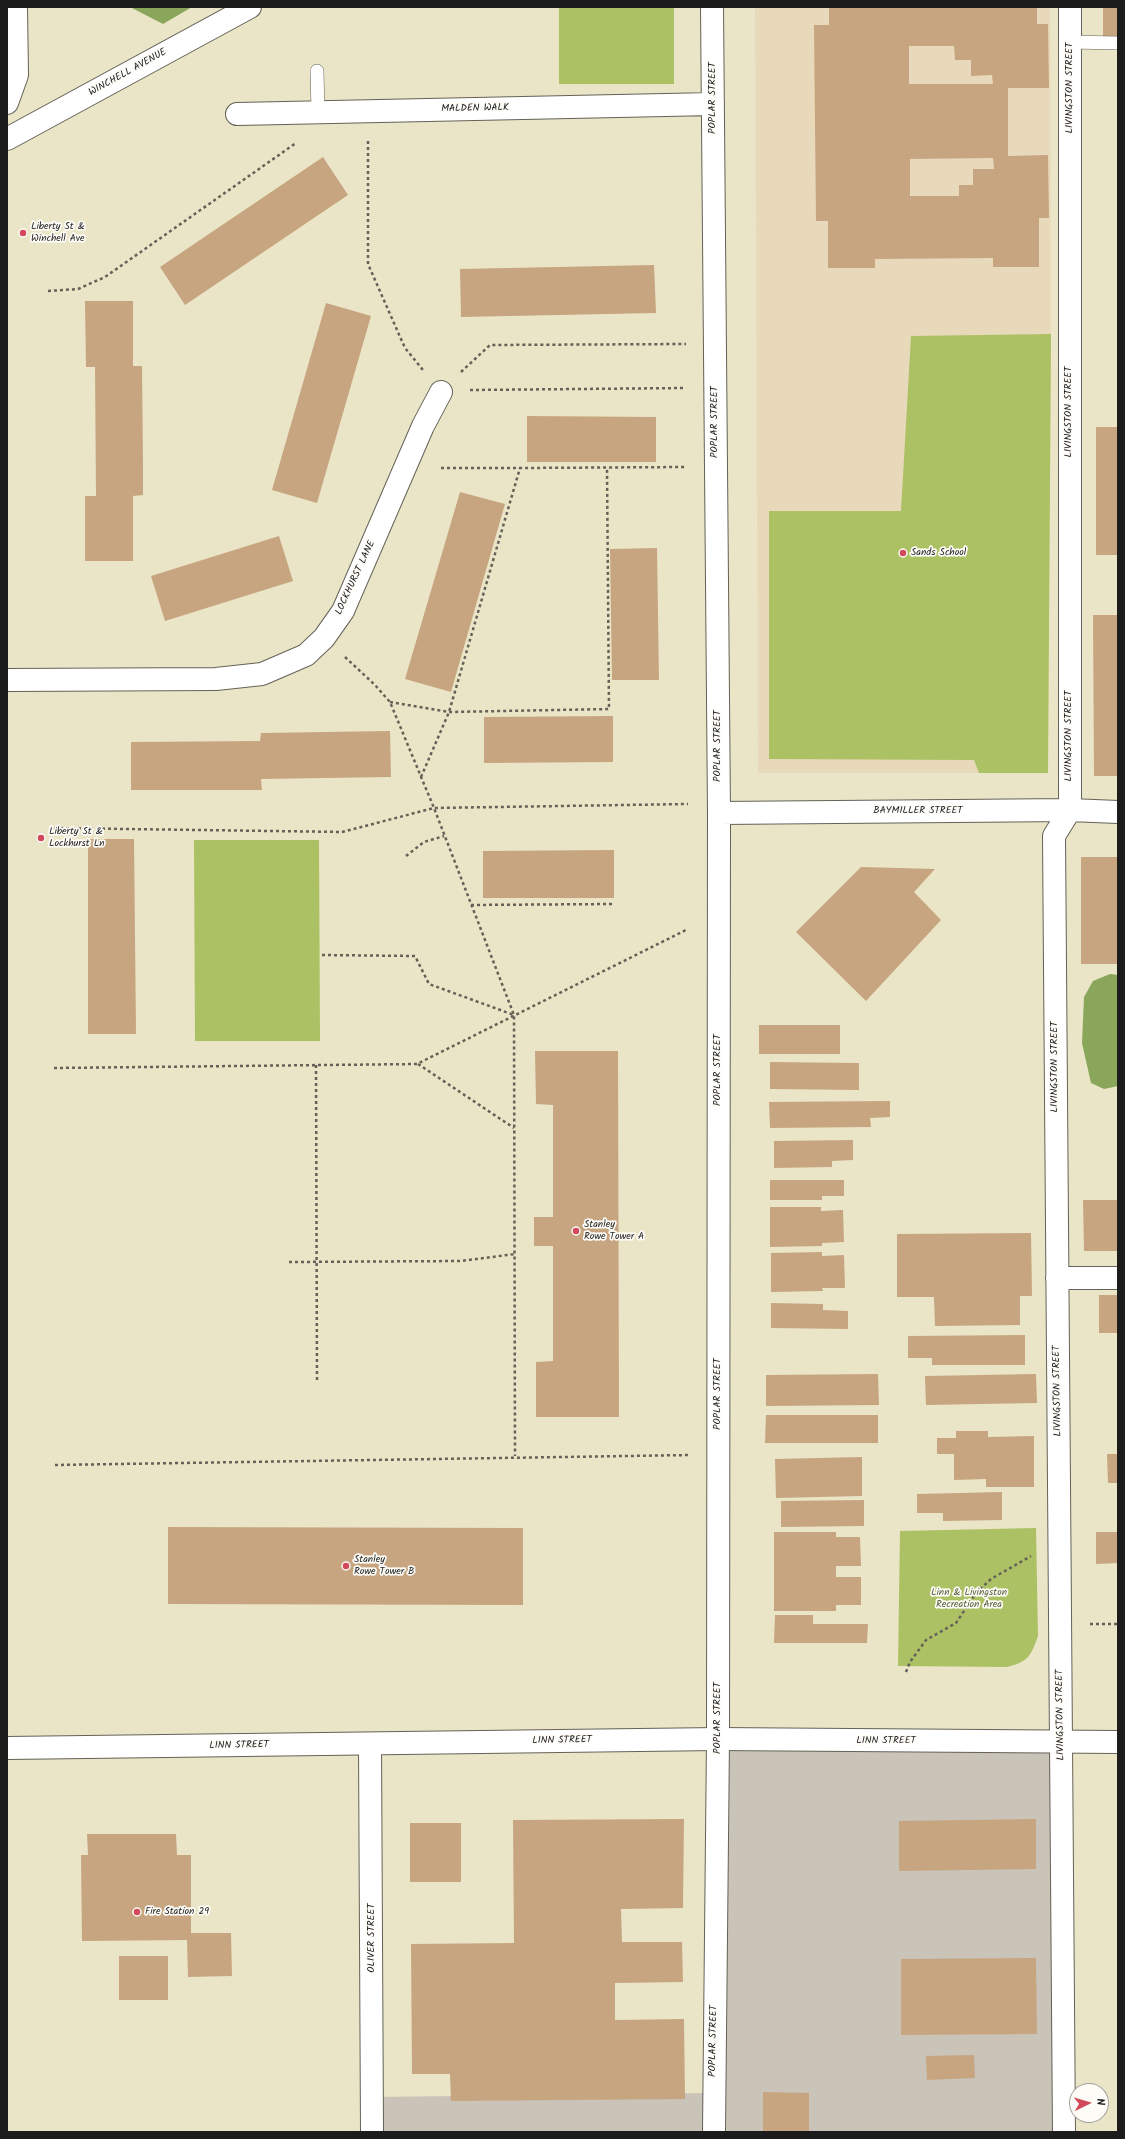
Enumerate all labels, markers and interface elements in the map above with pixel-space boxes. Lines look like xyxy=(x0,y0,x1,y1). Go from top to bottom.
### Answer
street label: LIVINGSTON STREET xyxy=(1064,43,1076,133)
street label: WINCHELL AVENUE xyxy=(87,47,169,99)
street label: POPLAR STREET xyxy=(707,62,719,134)
street label: MALDEN WALK xyxy=(441,102,509,116)
place label: Liberty St & Winchell Ave xyxy=(31,221,85,244)
marker: Liberty St & Winchell Ave xyxy=(18,228,28,238)
street label: LIVINGSTON STREET xyxy=(1063,367,1075,457)
street label: POPLAR STREET xyxy=(709,386,721,458)
street label: LOCKHURST LANE xyxy=(333,539,379,617)
place label: Sands School xyxy=(911,547,966,559)
marker: Sands School xyxy=(898,548,908,558)
street label: LIVINGSTON STREET xyxy=(1063,691,1075,781)
street label: POPLAR STREET xyxy=(712,710,724,782)
street label: BAYMILLER STREET xyxy=(873,805,963,817)
place label: Liberty St & Lockhurst Ln xyxy=(49,826,105,850)
marker: Liberty St & Lockhurst Ln xyxy=(36,833,46,843)
street label: LIVINGSTON STREET xyxy=(1049,1022,1061,1112)
street label: POPLAR STREET xyxy=(712,1034,724,1106)
place label: Stanley Rowe Tower A xyxy=(584,1219,644,1242)
marker: Stanley Rowe Tower A xyxy=(571,1226,581,1236)
street label: LIVINGSTON STREET xyxy=(1051,1345,1065,1437)
street label: POPLAR STREET xyxy=(712,1358,724,1430)
place label: Stanley Rowe Tower B xyxy=(354,1554,414,1578)
marker: Stanley Rowe Tower B xyxy=(341,1561,351,1571)
park label: Linn & Livingston Recreation Area xyxy=(931,1587,1007,1610)
street label: LIVINGSTON STREET xyxy=(1054,1669,1068,1761)
street label: POPLAR STREET xyxy=(712,1682,724,1754)
street label: LINN STREET xyxy=(532,1734,592,1748)
street label: LINN STREET xyxy=(856,1735,916,1747)
street label: LINN STREET xyxy=(209,1739,269,1753)
street label: OLIVER STREET xyxy=(366,1903,378,1973)
place label: Fire Station 29 xyxy=(145,1906,209,1918)
marker: Fire Station 29 xyxy=(132,1907,142,1917)
street label: POPLAR STREET xyxy=(707,2005,721,2077)
north arrow xyxy=(1069,2083,1109,2123)
text: N xyxy=(1091,2098,1109,2106)

